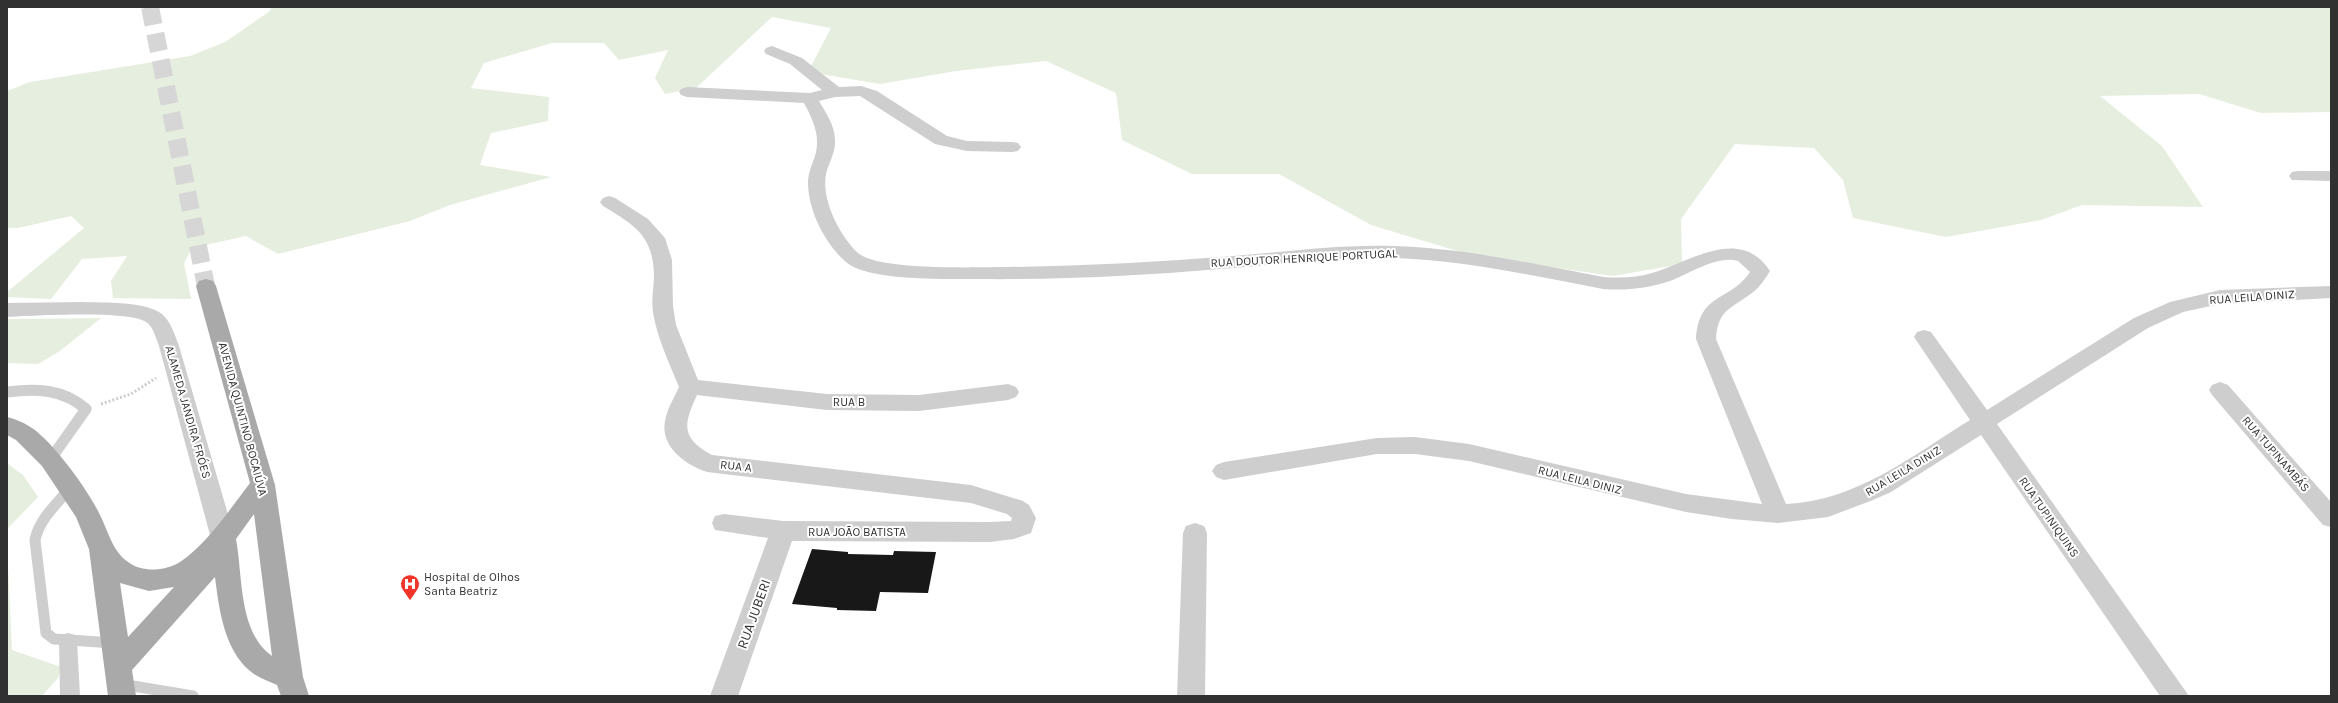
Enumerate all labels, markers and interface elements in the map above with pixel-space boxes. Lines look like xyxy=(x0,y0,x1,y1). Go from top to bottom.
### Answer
street label: RUA DOUTOR HENRIQUE PORTUGAL xyxy=(1210,246,1398,270)
street label: RUA LEILA DINIZ xyxy=(2209,287,2295,307)
street label: AVENIDA QUINTINO BOCAIÚVA xyxy=(216,340,271,498)
street label: ALAMEDA JANDIRA FRÓES xyxy=(162,344,215,480)
street label: RUA B xyxy=(833,395,865,409)
street label: RUA TUPINAMBÁS xyxy=(2239,413,2313,495)
street label: RUA LEILA DINIZ xyxy=(1863,443,1943,499)
street label: RUA A xyxy=(719,457,753,475)
street label: RUA LEILA DINIZ xyxy=(1537,463,1623,497)
street label: RUA TUPINIQUINS xyxy=(2016,474,2082,560)
street label: RUA JOÃO BATISTA xyxy=(808,525,906,539)
place label: Hospital de Olhos Santa Beatriz xyxy=(424,570,520,598)
hospital icon: Hospital de Olhos Santa Beatriz xyxy=(399,573,421,601)
street label: RUA JUBERI xyxy=(734,577,774,651)

